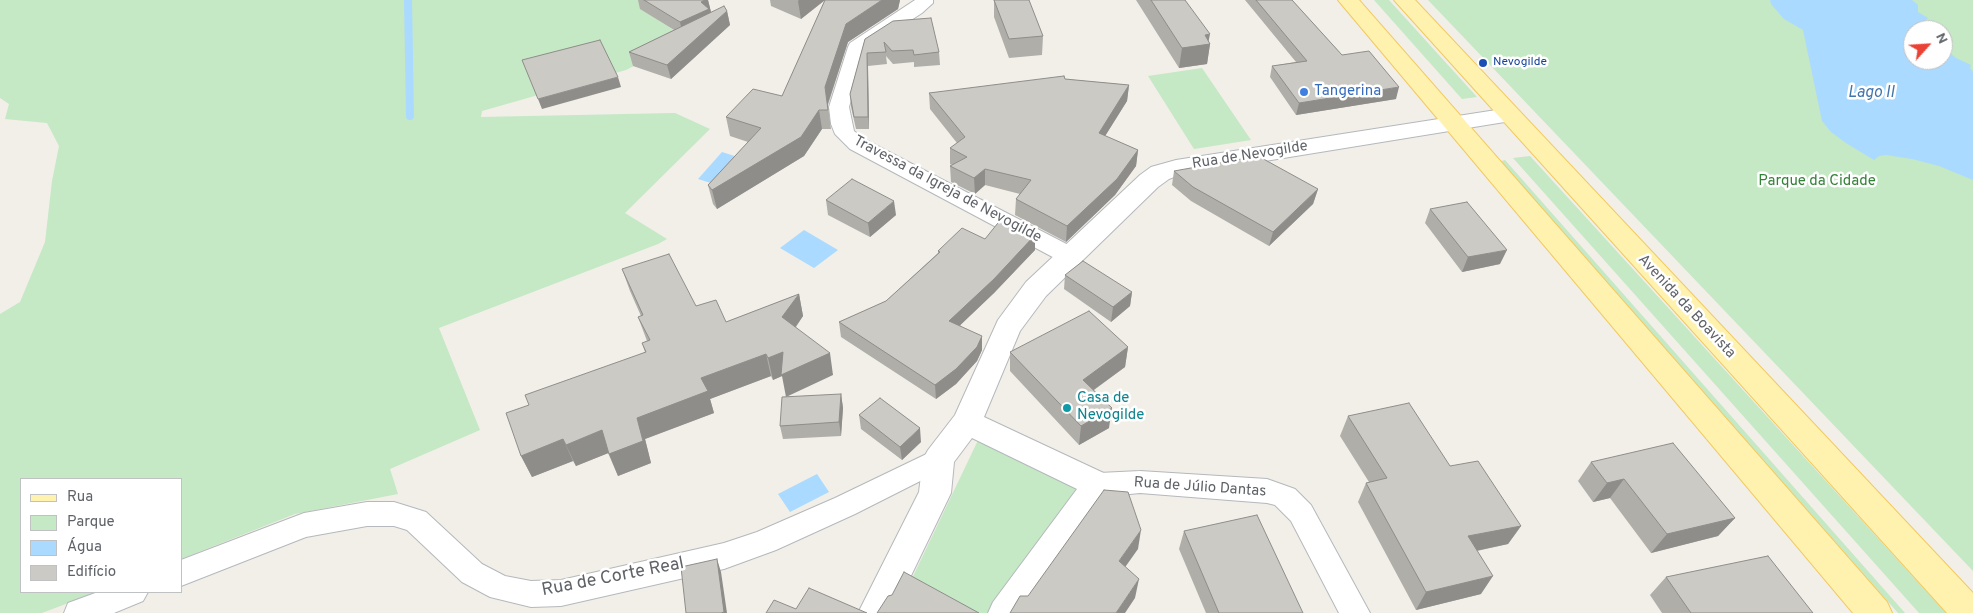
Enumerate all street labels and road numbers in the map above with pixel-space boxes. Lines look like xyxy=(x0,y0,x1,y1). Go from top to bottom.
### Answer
street label: Travessa da Igreja de Nevogilde xyxy=(850,133,1044,247)
street label: Rua de Nevogilde xyxy=(1191,138,1309,174)
street label: Avenida da Boavista xyxy=(1633,251,1739,363)
street label: Rua de Júlio Dantas xyxy=(1133,474,1267,502)
street label: Rua de Corte Real xyxy=(540,554,686,602)

